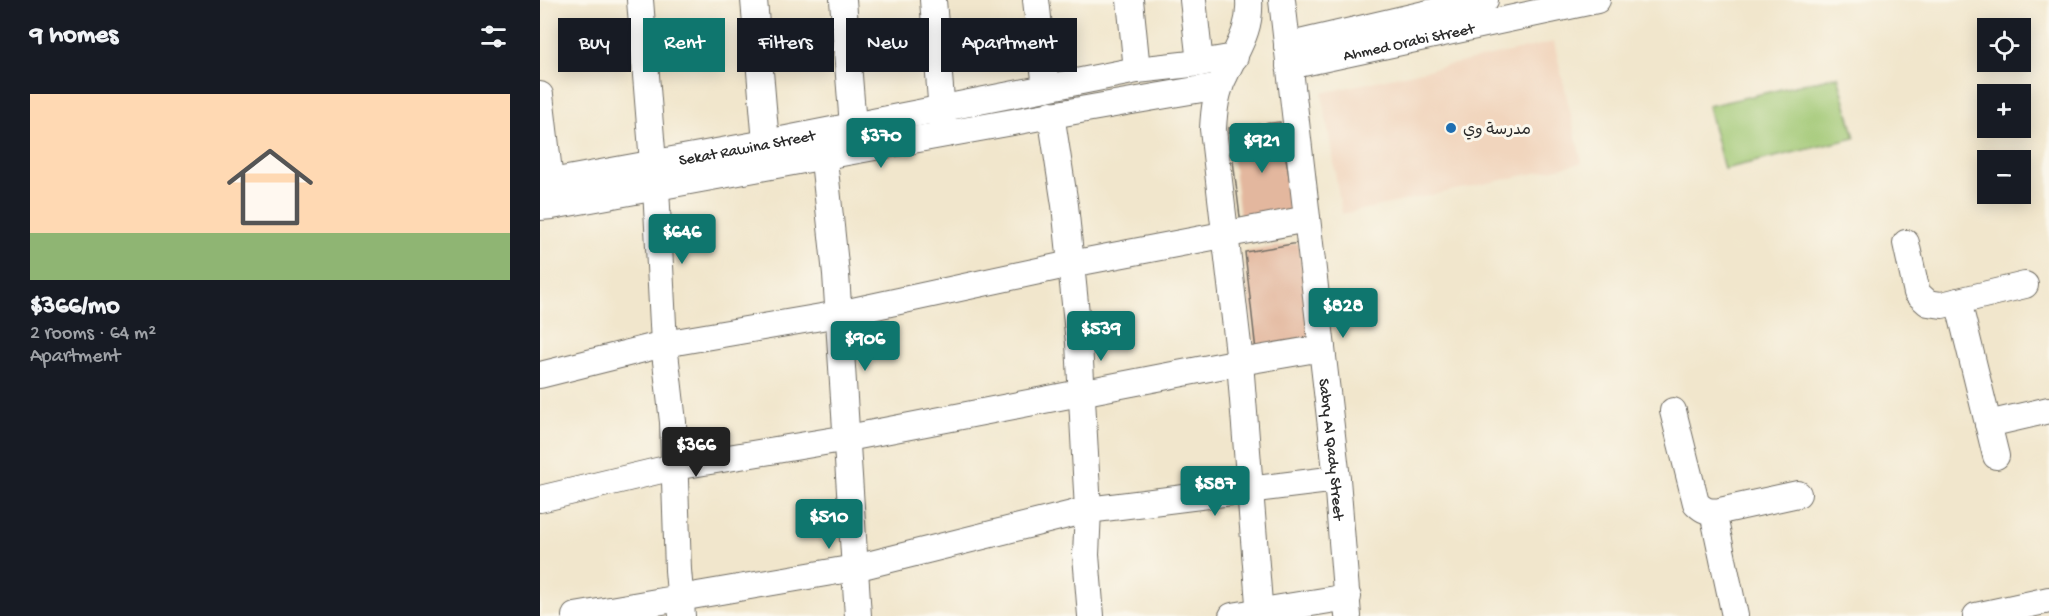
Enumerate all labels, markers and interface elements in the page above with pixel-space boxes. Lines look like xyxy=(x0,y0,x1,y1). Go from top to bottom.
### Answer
chip: Buy xyxy=(558,18,631,72)
chip: Rent xyxy=(643,18,725,72)
chip: Filters xyxy=(737,18,834,72)
chip: New xyxy=(846,18,929,72)
chip: Apartment xyxy=(941,18,1077,72)
map controls xyxy=(1977,18,2031,204)
button: locate xyxy=(1977,18,2031,72)
icon: filters xyxy=(477,20,510,53)
street label: Ahmed Orabi Street xyxy=(1342,20,1478,67)
text: 9 homes xyxy=(30,21,118,52)
button: + xyxy=(1977,84,2031,138)
pin: $370 xyxy=(845,118,917,169)
marker: مدرسة وي xyxy=(1444,121,1458,135)
place label: مدرسة وي xyxy=(1463,121,1531,141)
pin: $921 xyxy=(1226,123,1298,174)
text: $370 xyxy=(860,126,902,149)
street label: Sekat Rawina Street xyxy=(678,127,818,172)
text: $921 xyxy=(1244,131,1280,154)
icon: home xyxy=(216,133,324,241)
button: − xyxy=(1977,150,2031,204)
pin: $646 xyxy=(646,214,718,265)
text: $646 xyxy=(663,222,701,245)
pin: $828 xyxy=(1307,288,1379,339)
text: $366/mo xyxy=(30,292,120,323)
text: $828 xyxy=(1323,296,1363,319)
pin: $539 xyxy=(1065,311,1137,362)
text: $539 xyxy=(1081,319,1121,342)
pin: $906 xyxy=(829,321,901,372)
text: 2 rooms · 64 m² xyxy=(30,323,156,346)
text: $906 xyxy=(845,329,885,352)
text: Apartment xyxy=(30,346,120,369)
street label: Sabry Al Qady Street xyxy=(1313,378,1346,522)
pin: $366 xyxy=(660,427,732,478)
text: $366 xyxy=(676,435,716,458)
pin: $587 xyxy=(1179,466,1251,517)
text: $587 xyxy=(1195,474,1235,497)
pin: $510 xyxy=(793,499,865,550)
text: $510 xyxy=(810,507,848,530)

